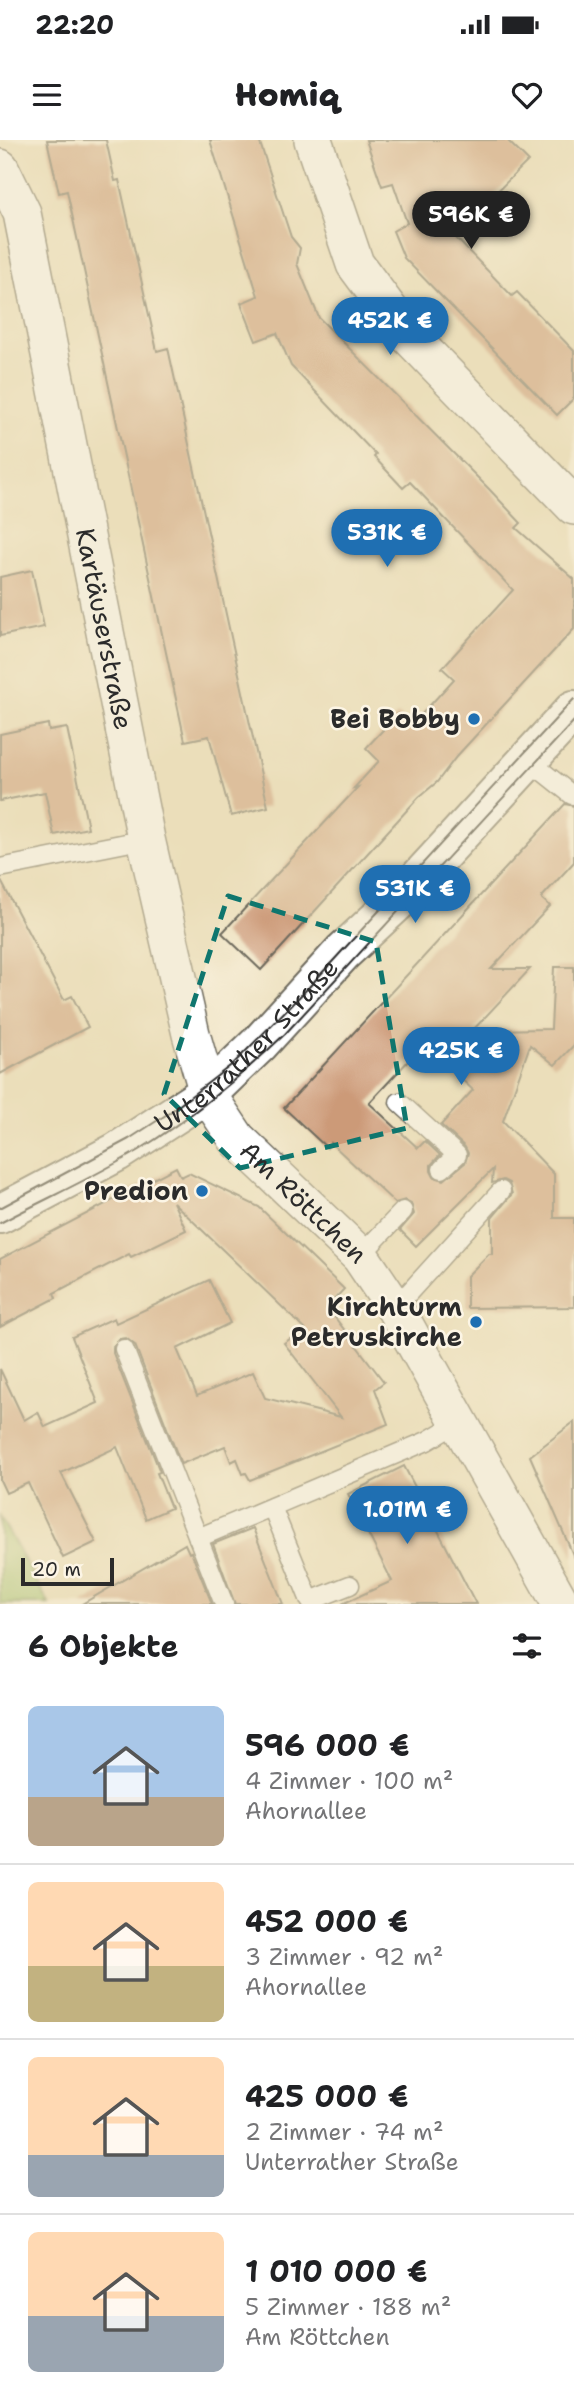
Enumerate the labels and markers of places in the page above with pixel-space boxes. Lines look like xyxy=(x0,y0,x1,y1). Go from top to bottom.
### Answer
pin: 596K € xyxy=(414,192,528,251)
pin: 452K € xyxy=(333,298,447,357)
pin: 531K € xyxy=(330,510,444,569)
place label: Bei Bobby xyxy=(330,701,460,736)
marker: Bei Bobby xyxy=(466,711,482,727)
pin: 531K € xyxy=(358,866,472,925)
pin: 425K € xyxy=(404,1028,518,1087)
place label: Predion xyxy=(84,1173,188,1208)
marker: Predion xyxy=(194,1183,210,1199)
place label: Kirchturm Petruskirche xyxy=(291,1289,462,1354)
marker: Kirchturm Petruskirche xyxy=(468,1314,484,1330)
pin: 1.01M € xyxy=(342,1486,472,1546)

